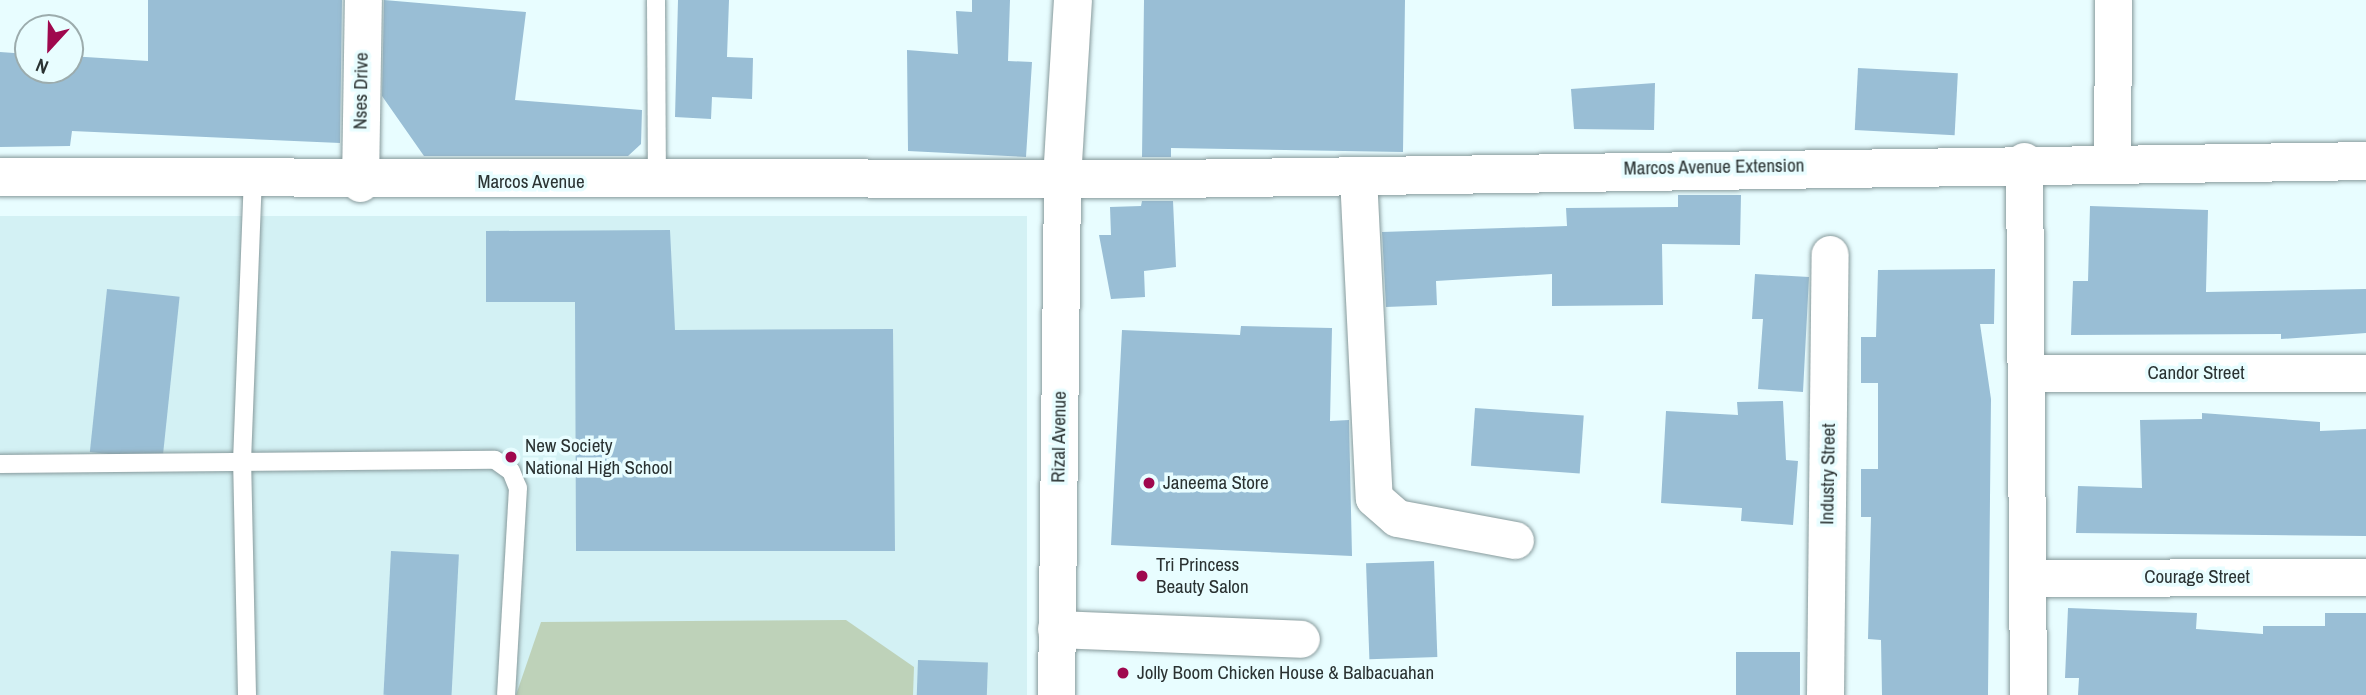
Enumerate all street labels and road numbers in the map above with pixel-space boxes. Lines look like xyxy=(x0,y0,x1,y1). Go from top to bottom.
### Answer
street label: Nses Drive xyxy=(349,52,373,130)
street label: Marcos Avenue Extension xyxy=(1623,154,1805,180)
street label: Marcos Avenue xyxy=(477,171,585,193)
street label: Candor Street xyxy=(2148,362,2244,384)
street label: Rizal Avenue xyxy=(1047,391,1071,483)
street label: Industry Street xyxy=(1816,423,1840,525)
street label: Courage Street xyxy=(2144,566,2250,588)

